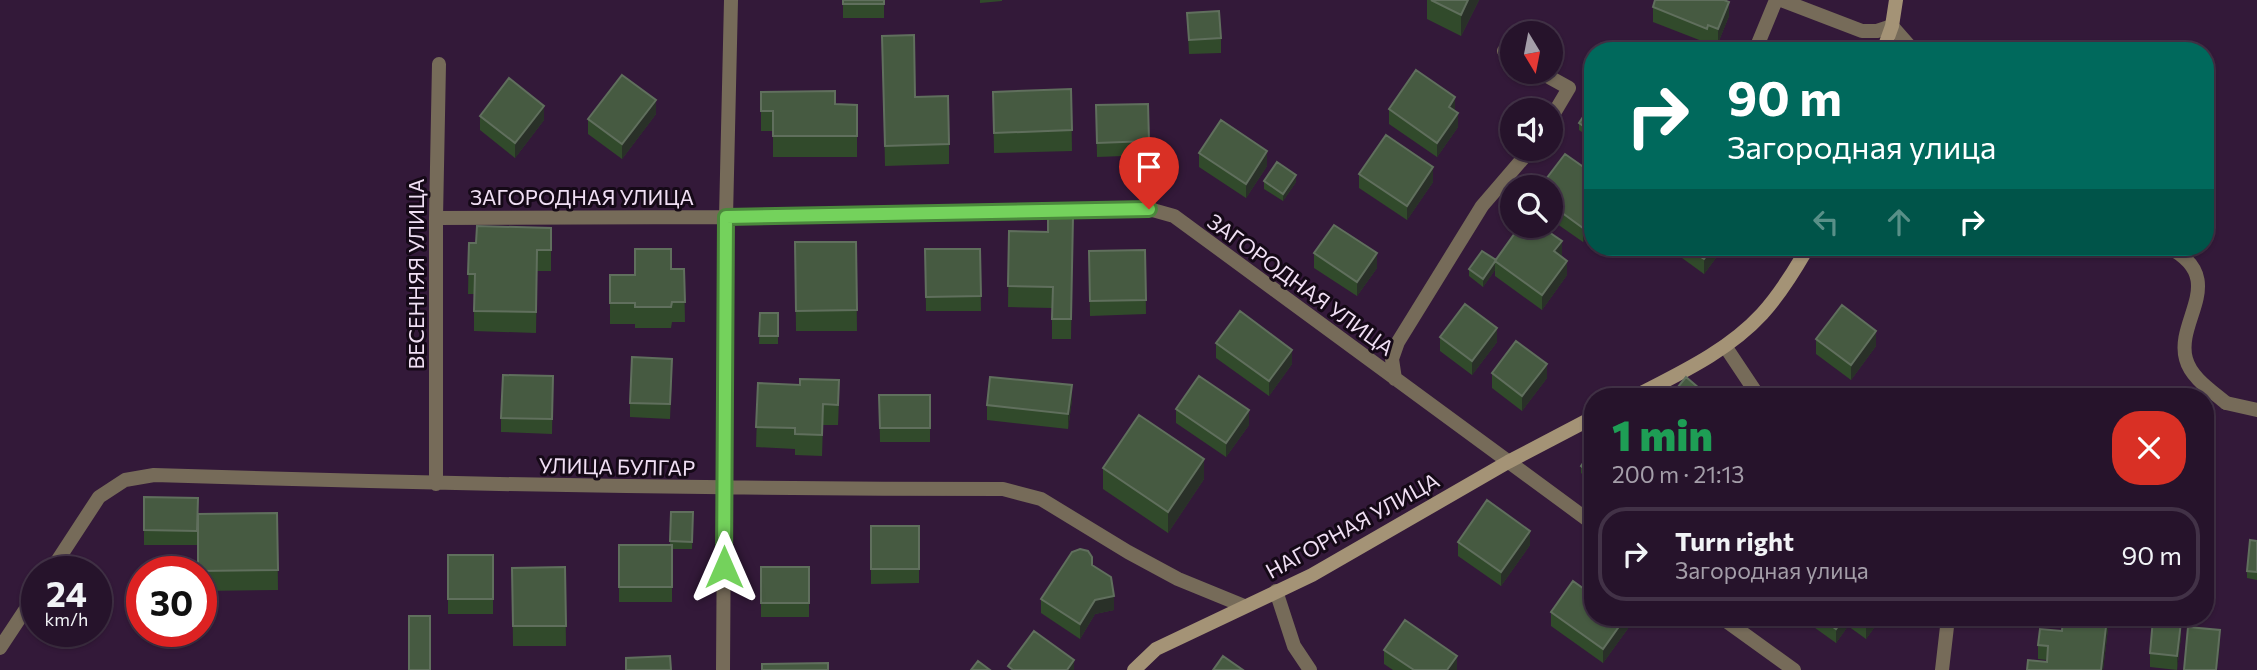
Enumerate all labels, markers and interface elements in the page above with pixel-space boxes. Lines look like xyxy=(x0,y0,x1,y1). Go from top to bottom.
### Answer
north arrow xyxy=(1500,21,1563,84)
map controls xyxy=(1500,21,1563,238)
text: 90 m xyxy=(1727,66,1842,126)
icon: right xyxy=(1612,70,1703,161)
button: sound xyxy=(1500,98,1563,161)
text: Загородная улица xyxy=(1727,126,1996,166)
pin xyxy=(1119,137,1179,209)
icon: arrive xyxy=(1130,148,1168,186)
button: search xyxy=(1500,175,1563,238)
street label: ВЕСЕННЯЯ УЛИЦА xyxy=(403,179,428,369)
street label: ЗАГОРОДНАЯ УЛИЦА xyxy=(470,184,694,209)
icon: left xyxy=(1807,203,1845,241)
icon: ahead xyxy=(1880,203,1918,241)
icon: right xyxy=(1953,203,1991,241)
street label: ЗАГОРОДНАЯ УЛИЦА xyxy=(1203,208,1399,360)
text: 1 min xyxy=(1612,408,1713,460)
button: close xyxy=(2112,411,2186,485)
street label: УЛИЦА БУЛГАР xyxy=(538,452,696,480)
text: 200 m · 21:13 xyxy=(1612,460,1744,488)
street label: НАГОРНАЯ УЛИЦА xyxy=(1261,467,1443,583)
text: Turn right xyxy=(1675,525,1794,556)
position arrow xyxy=(687,530,761,604)
icon: right xyxy=(1616,535,1654,573)
text: 90 m xyxy=(2122,539,2182,570)
speed limit sign: 30 xyxy=(126,556,217,647)
text: Загородная улица xyxy=(1675,556,1869,584)
text: 24 xyxy=(46,571,87,614)
text: km/h xyxy=(45,608,88,630)

